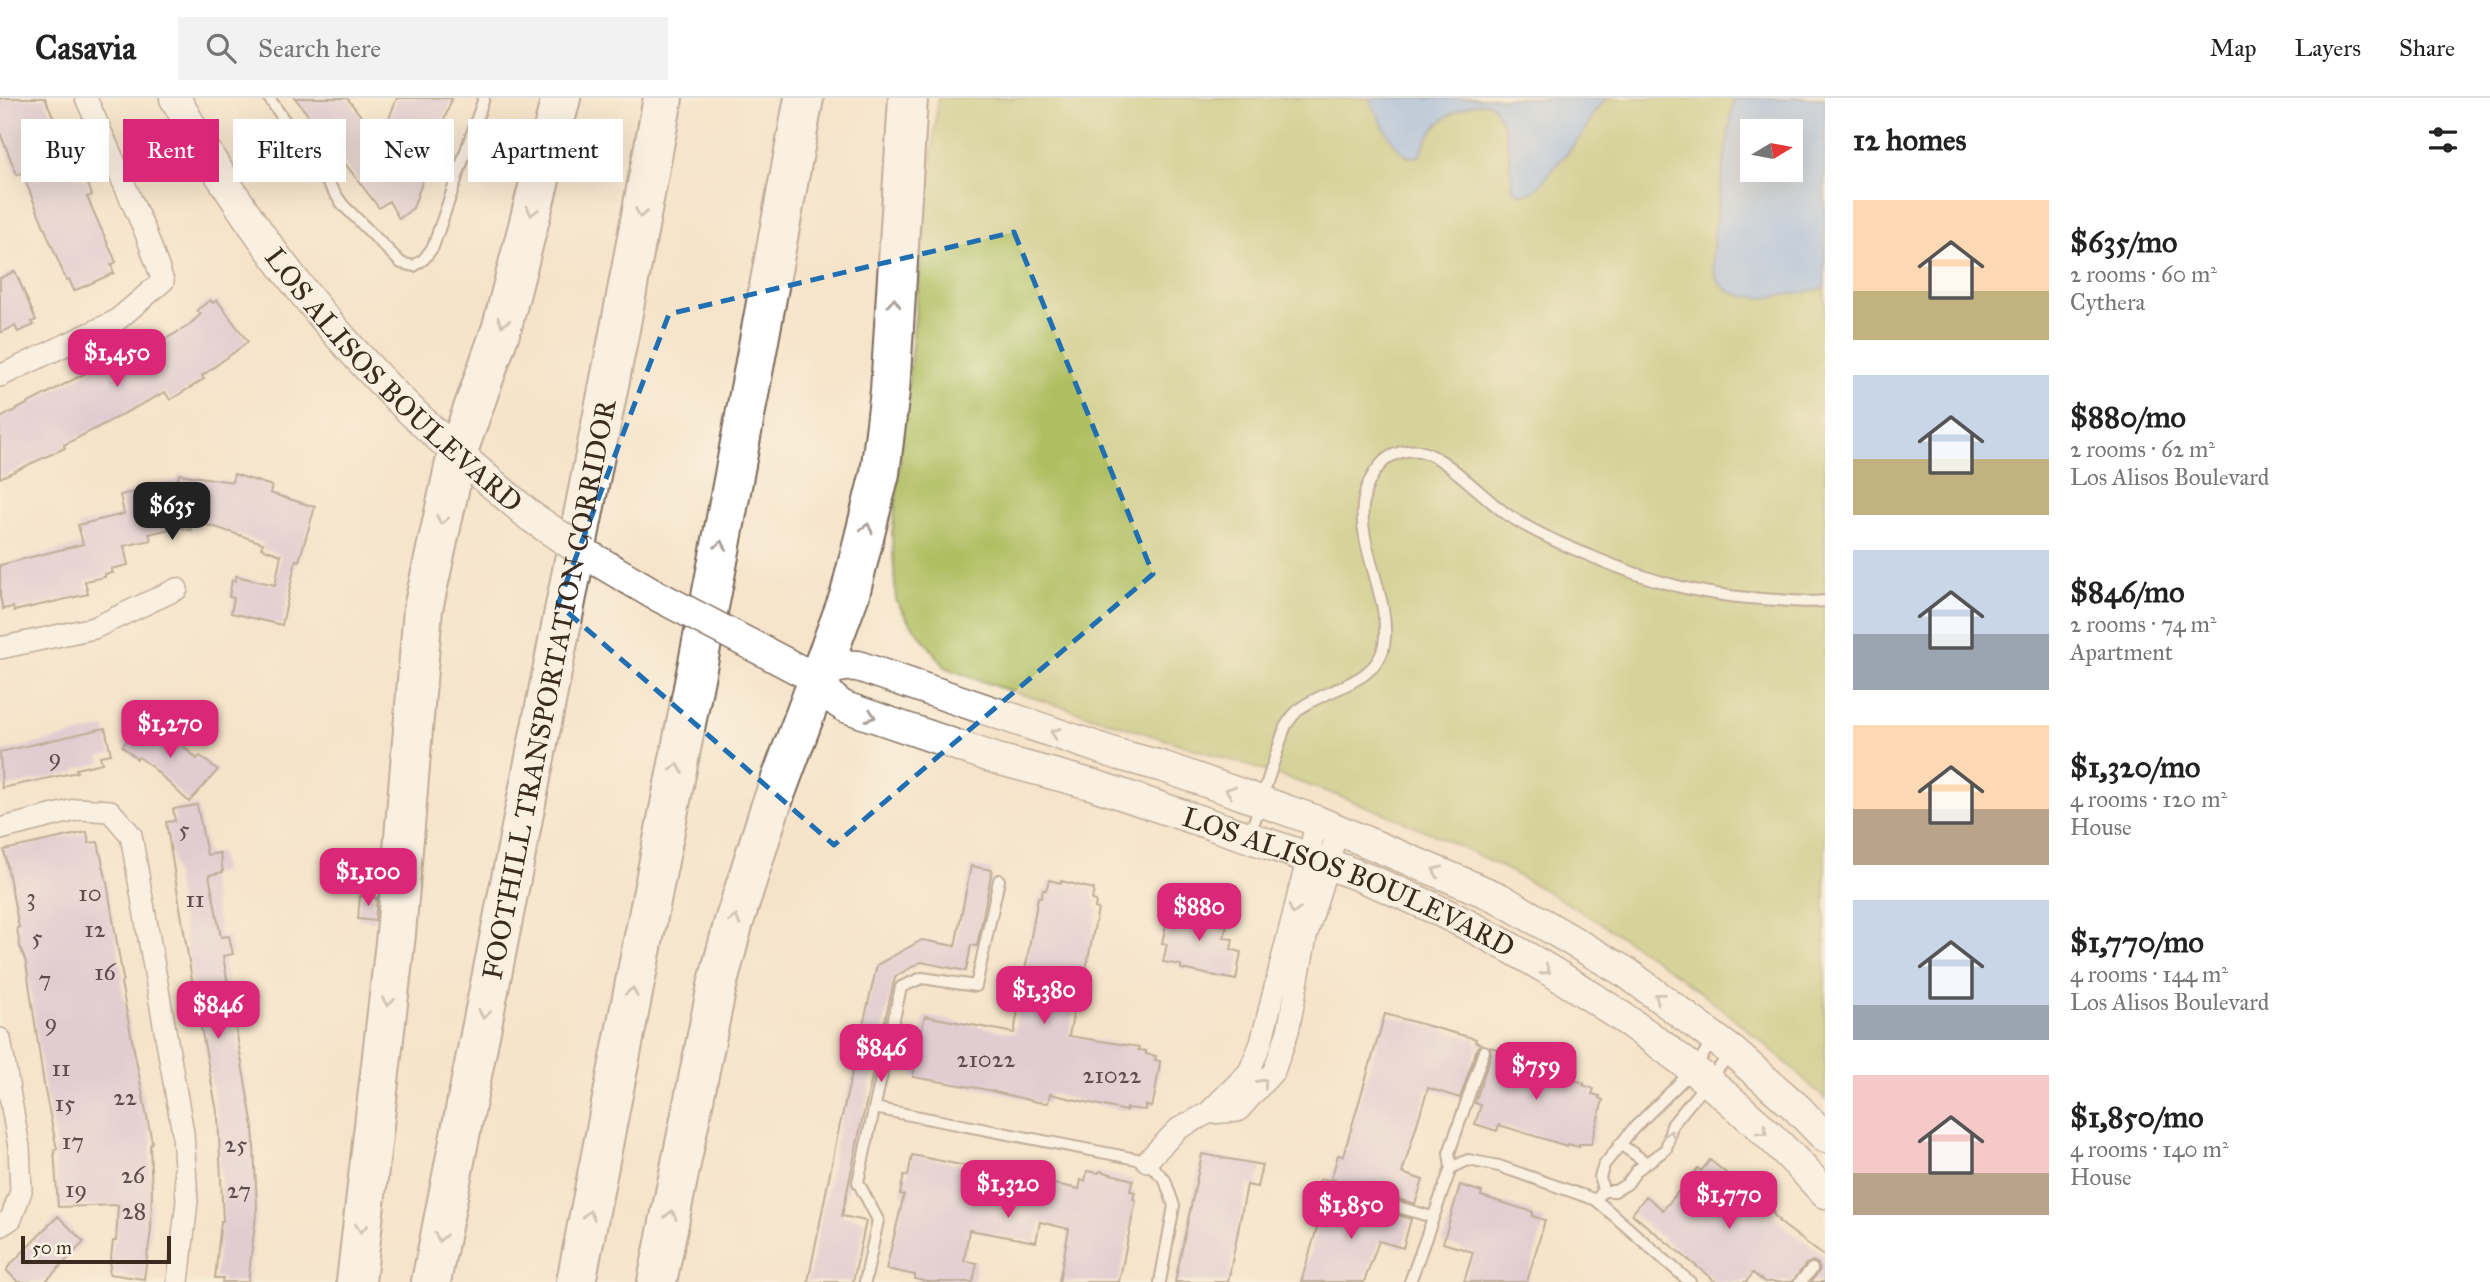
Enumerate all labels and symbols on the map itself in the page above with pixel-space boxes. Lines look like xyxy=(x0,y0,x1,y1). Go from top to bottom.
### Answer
north arrow xyxy=(1740,119,1802,182)
one-way arrow xyxy=(526,205,540,217)
one-way arrow xyxy=(634,207,649,219)
street label: LOS ALISOS BOULEVARD xyxy=(257,241,530,520)
one-way arrow xyxy=(887,297,902,308)
one-way arrow xyxy=(497,315,511,327)
pin: $1,450 xyxy=(60,330,174,389)
street label: FOOTHILL TRANSPORTATION CORRIDOR xyxy=(474,395,624,983)
pin: $635 xyxy=(131,482,213,542)
one-way arrow xyxy=(435,514,450,526)
one-way arrow xyxy=(858,522,873,534)
one-way arrow xyxy=(713,539,728,551)
pin: $1,270 xyxy=(113,700,227,760)
one-way arrow xyxy=(864,708,876,722)
one-way arrow xyxy=(1050,727,1062,741)
house number: 9 xyxy=(49,742,61,772)
one-way arrow xyxy=(668,762,683,774)
one-way arrow xyxy=(1224,785,1236,799)
street label: LOS ALISOS BOULEVARD xyxy=(1178,799,1521,965)
house number: 5 xyxy=(178,814,190,844)
pin: $1,100 xyxy=(311,848,425,908)
one-way arrow xyxy=(1432,865,1444,879)
house number: 10 xyxy=(78,878,102,908)
house number: 3 xyxy=(26,882,36,912)
house number: 11 xyxy=(186,884,204,914)
pin: $880 xyxy=(1158,884,1240,943)
one-way arrow xyxy=(1288,904,1302,916)
house number: 12 xyxy=(84,914,106,944)
one-way arrow xyxy=(726,914,741,926)
house number: 5 xyxy=(31,922,43,952)
house number: 16 xyxy=(94,957,117,987)
one-way arrow xyxy=(1539,962,1552,975)
house number: 7 xyxy=(39,964,51,994)
pin: $1,380 xyxy=(987,967,1101,1026)
pin: $846 xyxy=(177,982,259,1041)
one-way arrow xyxy=(624,986,639,998)
one-way arrow xyxy=(1654,993,1667,1005)
one-way arrow xyxy=(381,997,396,1008)
house number: 9 xyxy=(45,1007,57,1037)
one-way arrow xyxy=(478,1008,493,1020)
pin: $846 xyxy=(840,1024,922,1084)
pin: $759 xyxy=(1495,1042,1577,1102)
house number: 21022 xyxy=(957,1044,1016,1074)
house number: 11 xyxy=(52,1053,70,1083)
house number: 21022 xyxy=(1083,1060,1142,1090)
one-way arrow xyxy=(1255,1078,1267,1091)
house number: 22 xyxy=(113,1082,137,1112)
house number: 15 xyxy=(55,1088,75,1118)
one-way arrow xyxy=(1755,1123,1768,1135)
house number: 17 xyxy=(62,1126,84,1156)
house number: 25 xyxy=(225,1129,247,1159)
one-way arrow xyxy=(1661,1130,1676,1142)
house number: 26 xyxy=(121,1160,146,1190)
pin: $1,320 xyxy=(951,1160,1065,1220)
pin: $1,770 xyxy=(1672,1172,1786,1231)
house number: 19 xyxy=(65,1174,87,1204)
house number: 27 xyxy=(227,1175,251,1205)
pin: $1,850 xyxy=(1294,1182,1408,1241)
house number: 28 xyxy=(122,1196,146,1226)
one-way arrow xyxy=(581,1209,596,1221)
one-way arrow xyxy=(662,1209,677,1221)
one-way arrow xyxy=(354,1222,369,1234)
one-way arrow xyxy=(433,1231,448,1243)
scale bar xyxy=(21,1233,172,1265)

